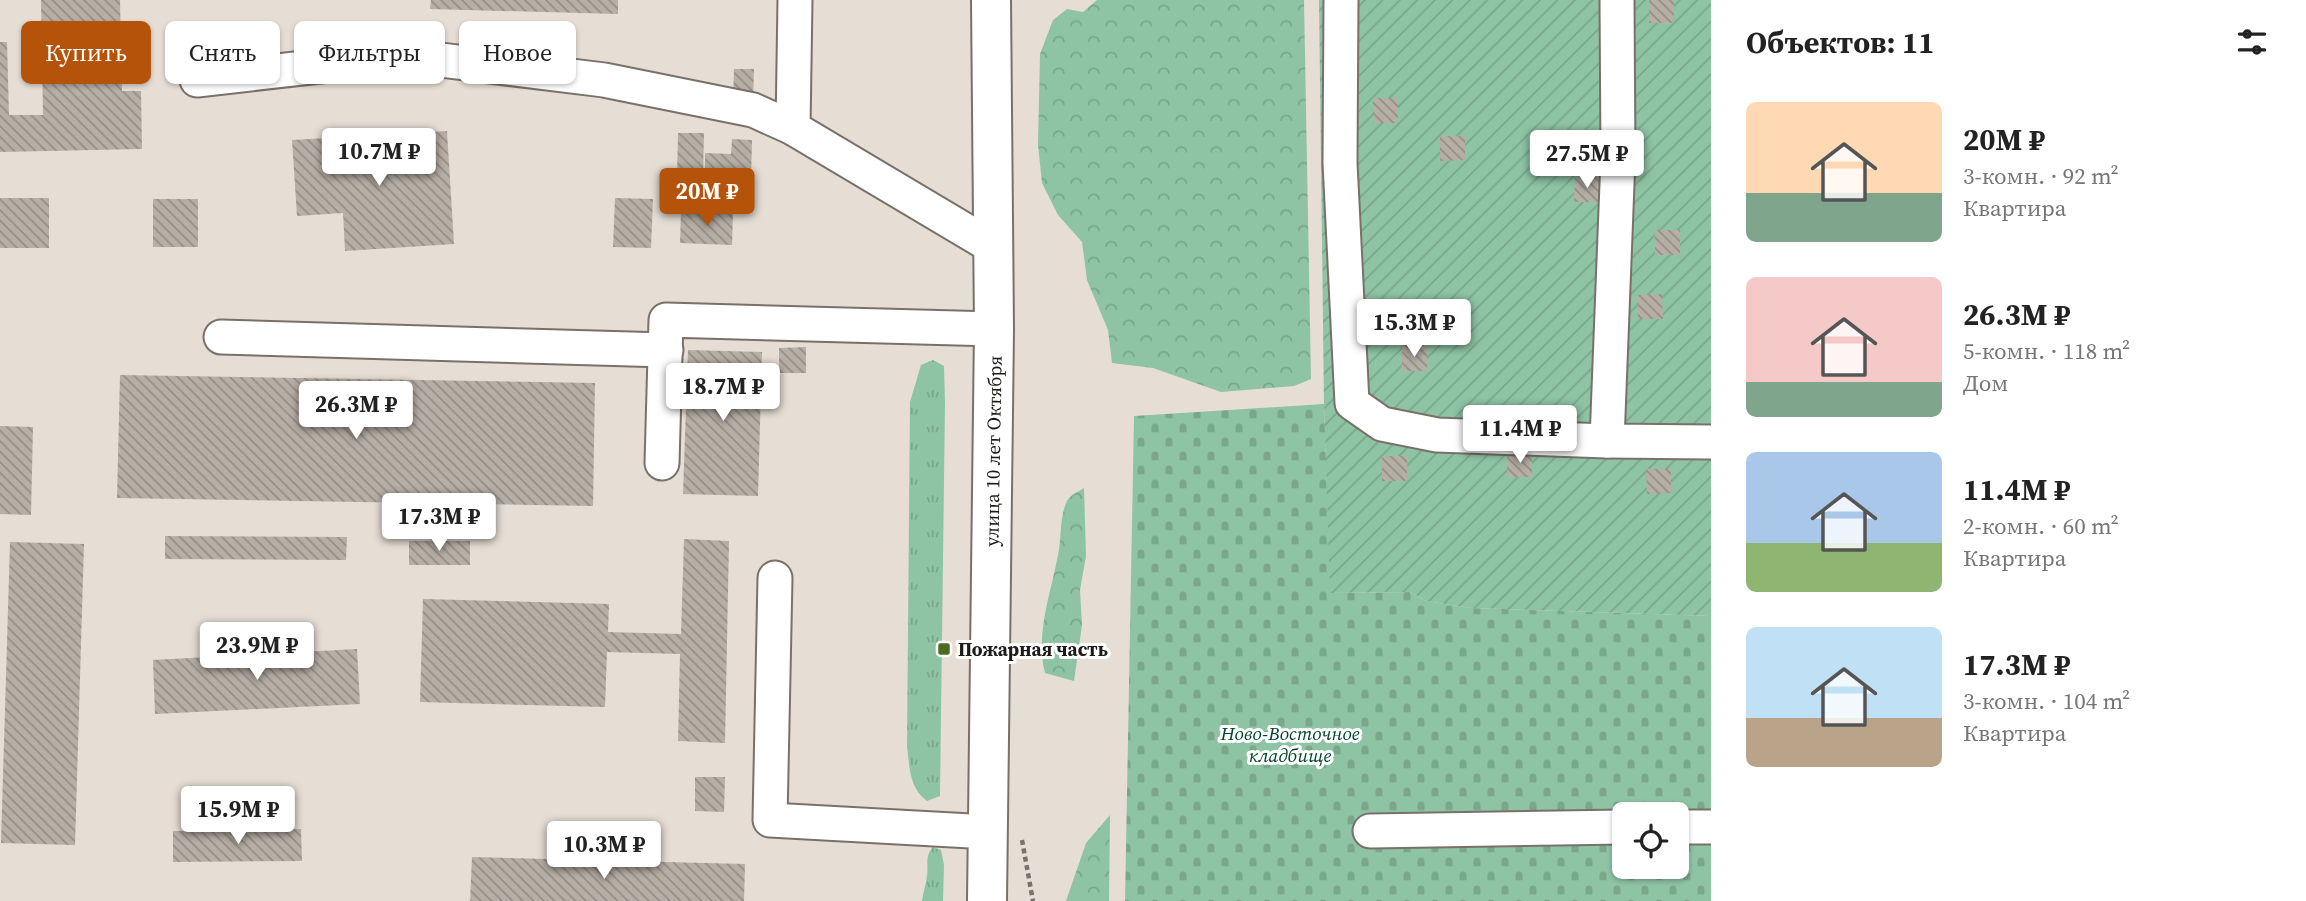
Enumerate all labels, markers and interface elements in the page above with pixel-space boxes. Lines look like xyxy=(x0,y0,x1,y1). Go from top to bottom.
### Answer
chip: Купить xyxy=(21,21,151,84)
chip: Снять xyxy=(165,21,280,84)
chip: Фильтры xyxy=(294,21,445,84)
chip: Новое xyxy=(459,21,576,84)
text: Объектов: 11 xyxy=(1746,22,1934,63)
icon: filters xyxy=(2233,23,2271,61)
text: 20M ₽ xyxy=(1963,119,2045,160)
pin: 10.7M ₽ xyxy=(314,128,444,188)
pin: 27.5M ₽ xyxy=(1522,130,1652,190)
icon: home xyxy=(1802,130,1886,214)
text: 10.7M ₽ xyxy=(338,135,420,167)
text: 27.5M ₽ xyxy=(1546,137,1628,169)
text: 3-комн. · 92 m² xyxy=(1963,160,2119,192)
pin: 20M ₽ xyxy=(658,168,756,228)
text: 20M ₽ xyxy=(676,175,738,207)
text: Квартира xyxy=(1963,192,2066,224)
text: 26.3M ₽ xyxy=(1963,294,2070,335)
pin: 15.3M ₽ xyxy=(1349,300,1479,359)
icon: home xyxy=(1802,305,1886,389)
text: 15.3M ₽ xyxy=(1373,306,1455,338)
text: 5-комн. · 118 m² xyxy=(1963,335,2130,367)
street label: улица 10 лет Октября xyxy=(978,355,1008,547)
pin: 18.7M ₽ xyxy=(658,364,788,423)
text: Дом xyxy=(1963,367,2008,399)
text: 18.7M ₽ xyxy=(682,370,764,402)
pin: 26.3M ₽ xyxy=(291,382,421,441)
text: 26.3M ₽ xyxy=(315,388,397,420)
pin: 11.4M ₽ xyxy=(1455,406,1585,465)
text: 11.4M ₽ xyxy=(1479,412,1561,444)
text: 11.4M ₽ xyxy=(1963,469,2070,510)
icon: home xyxy=(1802,480,1886,564)
pin: 17.3M ₽ xyxy=(374,494,504,553)
text: 17.3M ₽ xyxy=(398,500,480,532)
text: 2-комн. · 60 m² xyxy=(1963,510,2119,542)
text: Квартира xyxy=(1963,542,2066,574)
pin: 23.9M ₽ xyxy=(192,622,322,682)
text: 23.9M ₽ xyxy=(216,629,298,661)
place label: Пожарная часть xyxy=(958,636,1108,662)
marker: Пожарная часть xyxy=(936,641,952,657)
text: 17.3M ₽ xyxy=(1963,644,2070,685)
icon: home xyxy=(1802,655,1886,739)
text: 3-комн. · 104 m² xyxy=(1963,685,2130,717)
text: Квартира xyxy=(1963,717,2066,749)
park label: Ново-Восточное кладбище xyxy=(1220,720,1360,768)
pin: 15.9M ₽ xyxy=(173,786,303,846)
text: 15.9M ₽ xyxy=(197,793,279,825)
map controls xyxy=(1612,802,1689,879)
button: locate xyxy=(1612,802,1689,879)
pin: 10.3M ₽ xyxy=(539,822,669,881)
text: 10.3M ₽ xyxy=(563,828,645,860)

